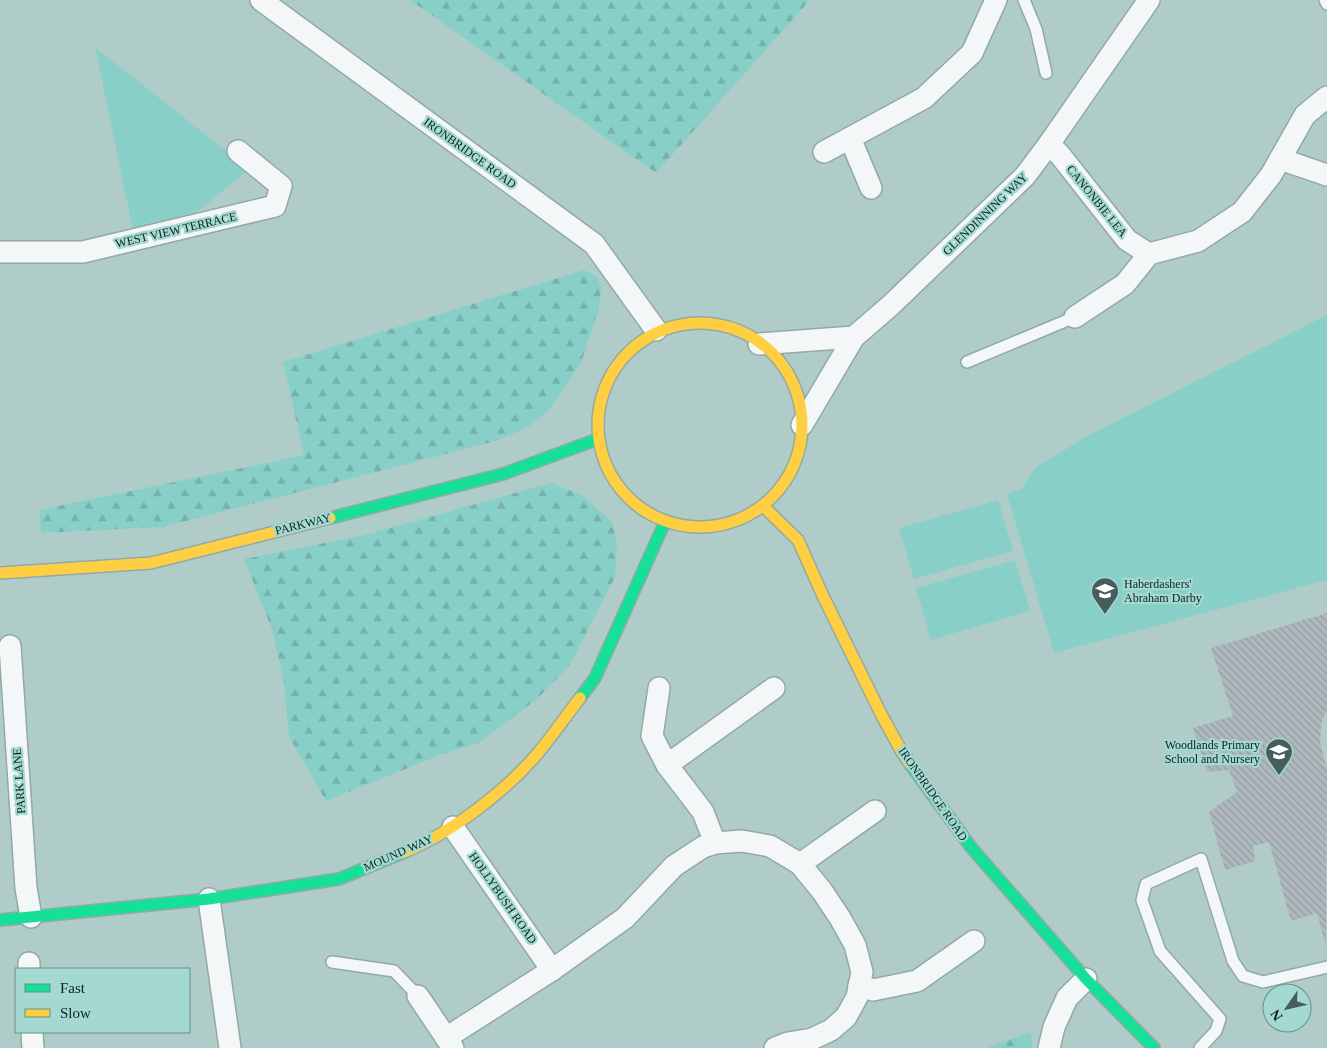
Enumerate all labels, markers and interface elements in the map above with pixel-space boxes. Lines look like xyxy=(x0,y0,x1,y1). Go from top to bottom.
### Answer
street label: IRONBRIDGE ROAD xyxy=(421,115,519,191)
street label: CANONBIE LEA xyxy=(1064,162,1130,240)
street label: GLENDINNING WAY xyxy=(940,170,1031,258)
street label: WEST VIEW TERRACE xyxy=(114,209,238,251)
street label: PARKWAY xyxy=(274,510,333,538)
school or university icon: Haberdashers' Abraham Darby xyxy=(1090,576,1120,615)
place label: Haberdashers' Abraham Darby xyxy=(1124,577,1202,605)
school or university icon: Woodlands Primary School and Nursery xyxy=(1264,737,1294,776)
place label: Woodlands Primary School and Nursery xyxy=(1165,738,1260,766)
street label: IRONBRIDGE ROAD xyxy=(895,745,971,844)
street label: PARK LANE xyxy=(10,748,28,814)
street label: MOUND WAY xyxy=(361,831,435,875)
street label: HOLLYBUSH ROAD xyxy=(466,850,540,947)
legend xyxy=(15,968,190,1033)
text: Fast xyxy=(60,980,86,996)
north arrow xyxy=(1262,983,1312,1033)
text: Slow xyxy=(60,1005,91,1021)
text: N xyxy=(1268,1007,1286,1023)

